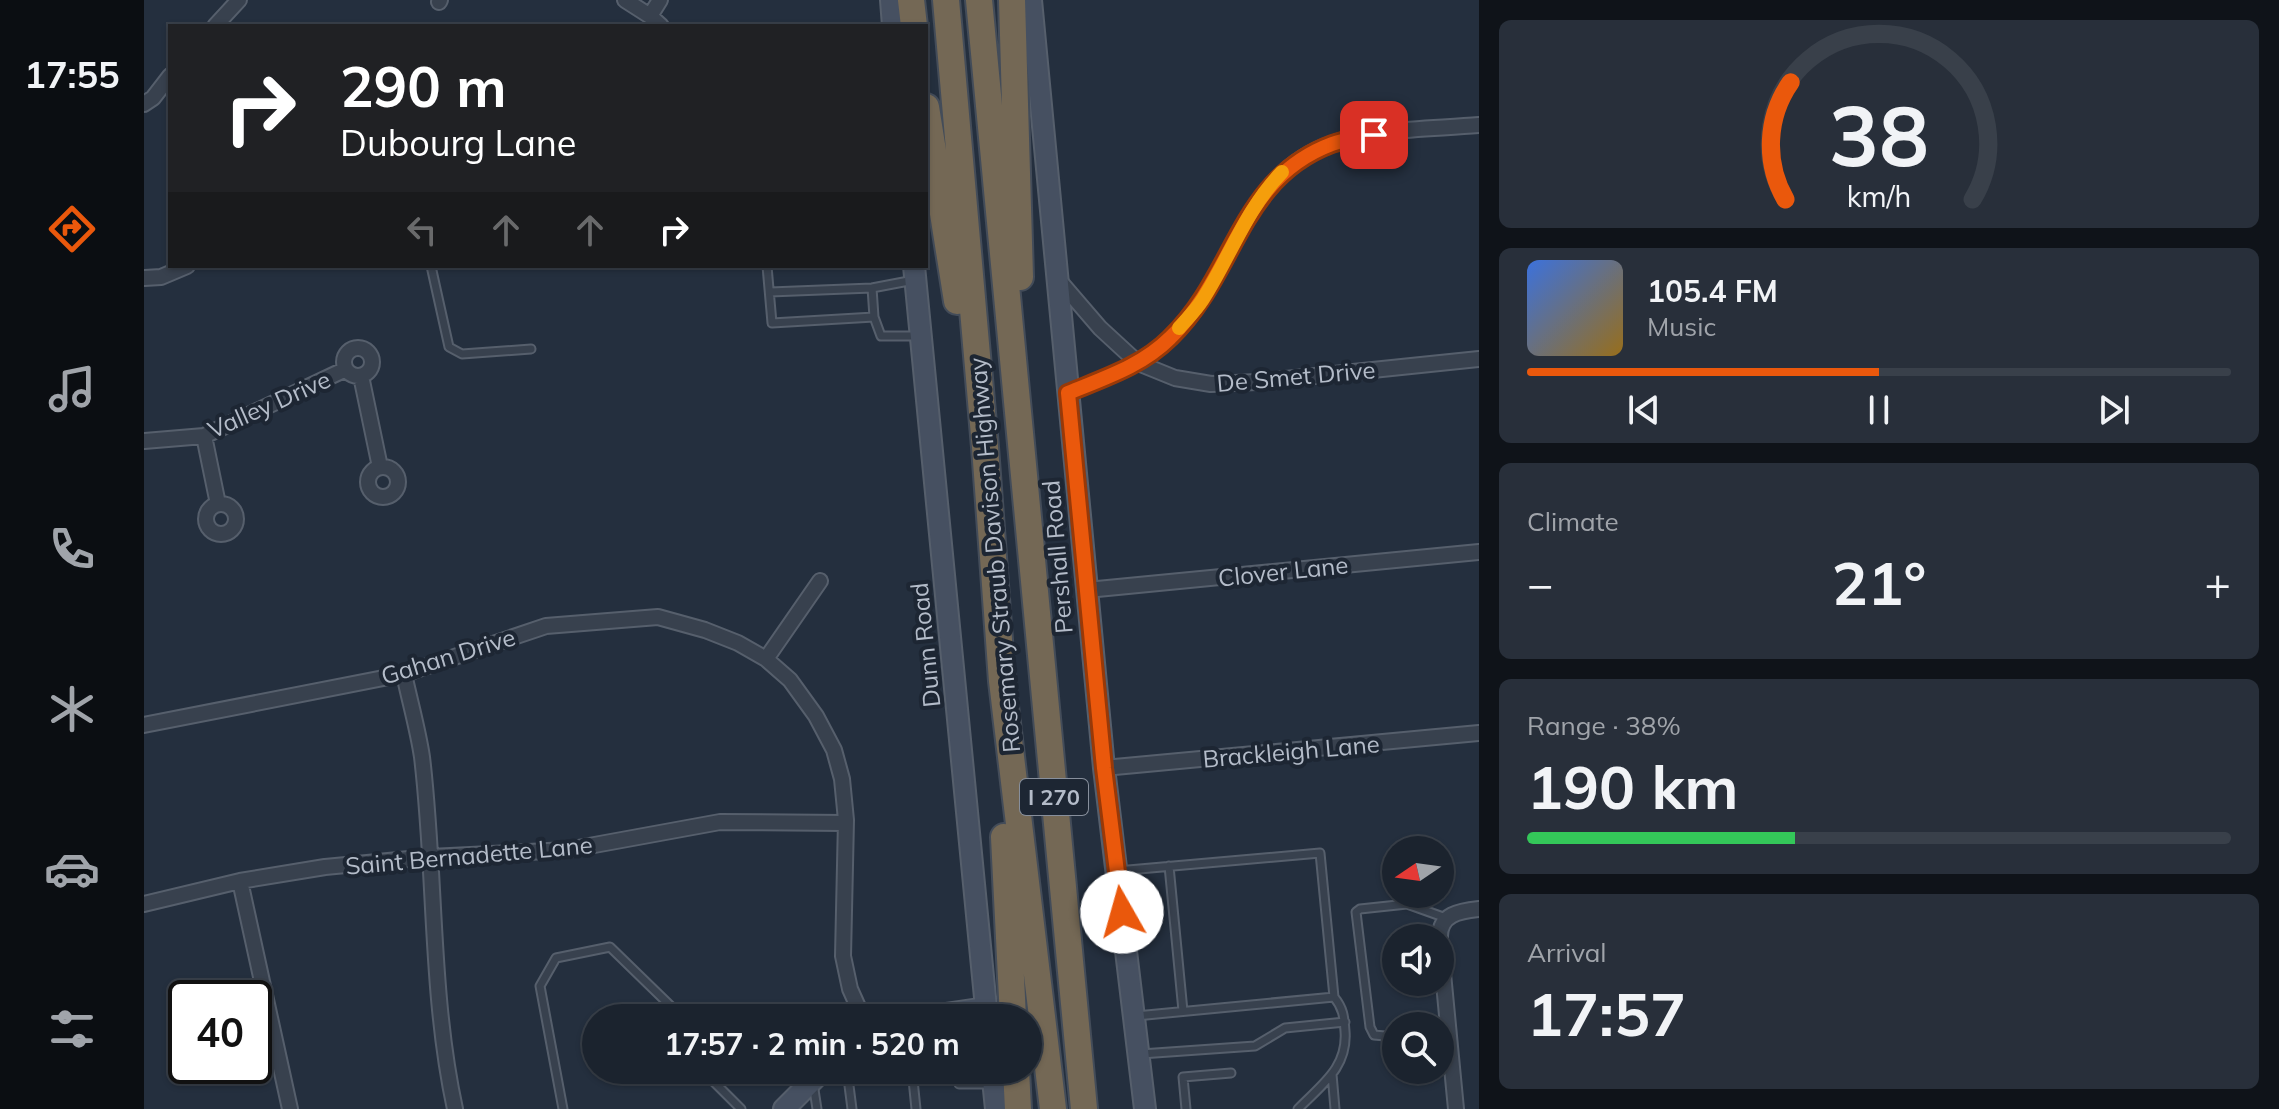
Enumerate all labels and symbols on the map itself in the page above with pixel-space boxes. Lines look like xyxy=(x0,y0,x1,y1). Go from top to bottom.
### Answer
pin xyxy=(1340,101,1408,169)
street label: De Smet Drive xyxy=(1216,354,1376,398)
street label: Rosemary Straub Davison Highway xyxy=(962,356,1026,754)
street label: Valley Drive xyxy=(203,364,335,444)
street label: Pershall Road xyxy=(1035,479,1079,635)
street label: Clover Lane xyxy=(1216,549,1350,593)
street label: Dunn Road xyxy=(904,581,946,709)
street label: Gahan Drive xyxy=(377,621,519,691)
street label: Brackleigh Lane xyxy=(1201,728,1381,774)
road number: I 270 xyxy=(1020,779,1088,815)
street label: Saint Bernadette Lane xyxy=(344,829,594,881)
north arrow xyxy=(1382,836,1454,908)
position arrow xyxy=(1080,870,1164,954)
speed limit sign: 40 xyxy=(168,980,272,1084)

